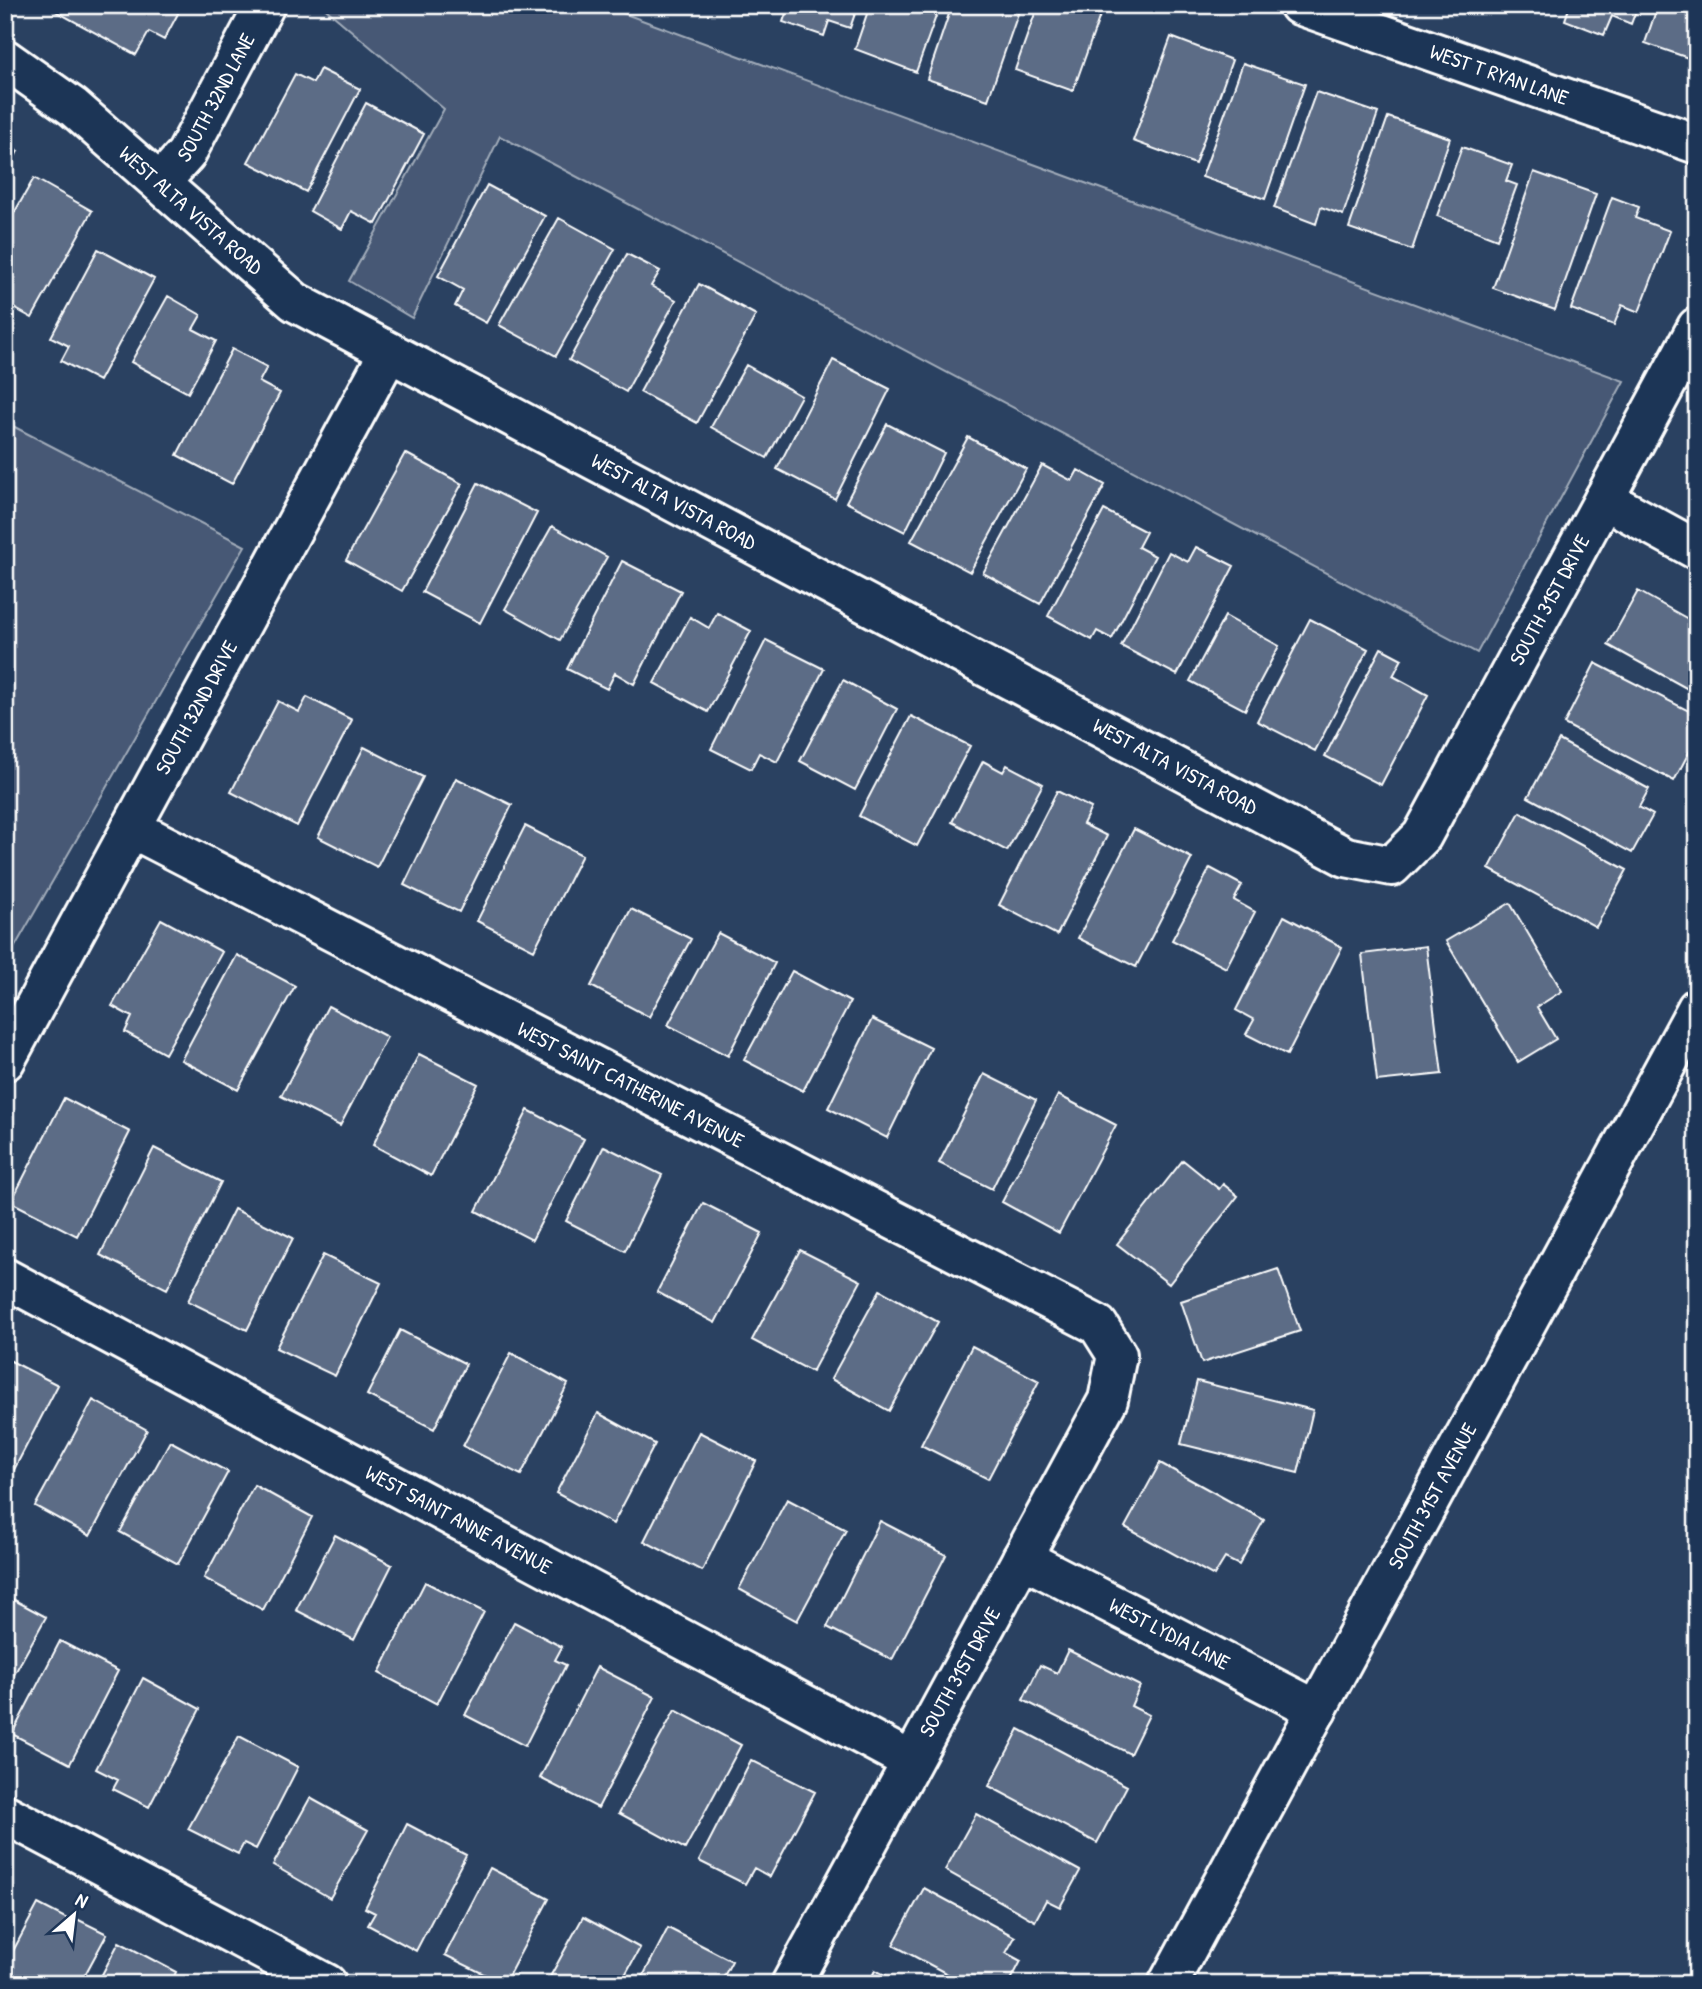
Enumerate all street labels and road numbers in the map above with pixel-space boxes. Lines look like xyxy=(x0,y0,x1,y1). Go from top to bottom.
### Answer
street label: SOUTH 32ND LANE xyxy=(170,28,261,168)
street label: WEST T RYAN LANE xyxy=(1426,37,1572,112)
street label: WEST ALTA VISTA ROAD xyxy=(113,139,269,281)
street label: WEST ALTA VISTA ROAD xyxy=(587,446,761,557)
street label: SOUTH 31ST DRIVE xyxy=(1502,529,1596,670)
street label: SOUTH 32ND DRIVE xyxy=(148,635,244,779)
street label: WEST ALTA VISTA ROAD xyxy=(1088,711,1263,822)
street label: WEST SAINT CATHERINE AVENUE xyxy=(513,1014,749,1155)
street label: SOUTH 31ST AVENUE xyxy=(1381,1418,1483,1574)
street label: WEST SAINT ANNE AVENUE xyxy=(360,1458,557,1581)
street label: WEST LYDIA LANE xyxy=(1104,1590,1235,1677)
street label: SOUTH 31ST DRIVE xyxy=(912,1602,1007,1742)

